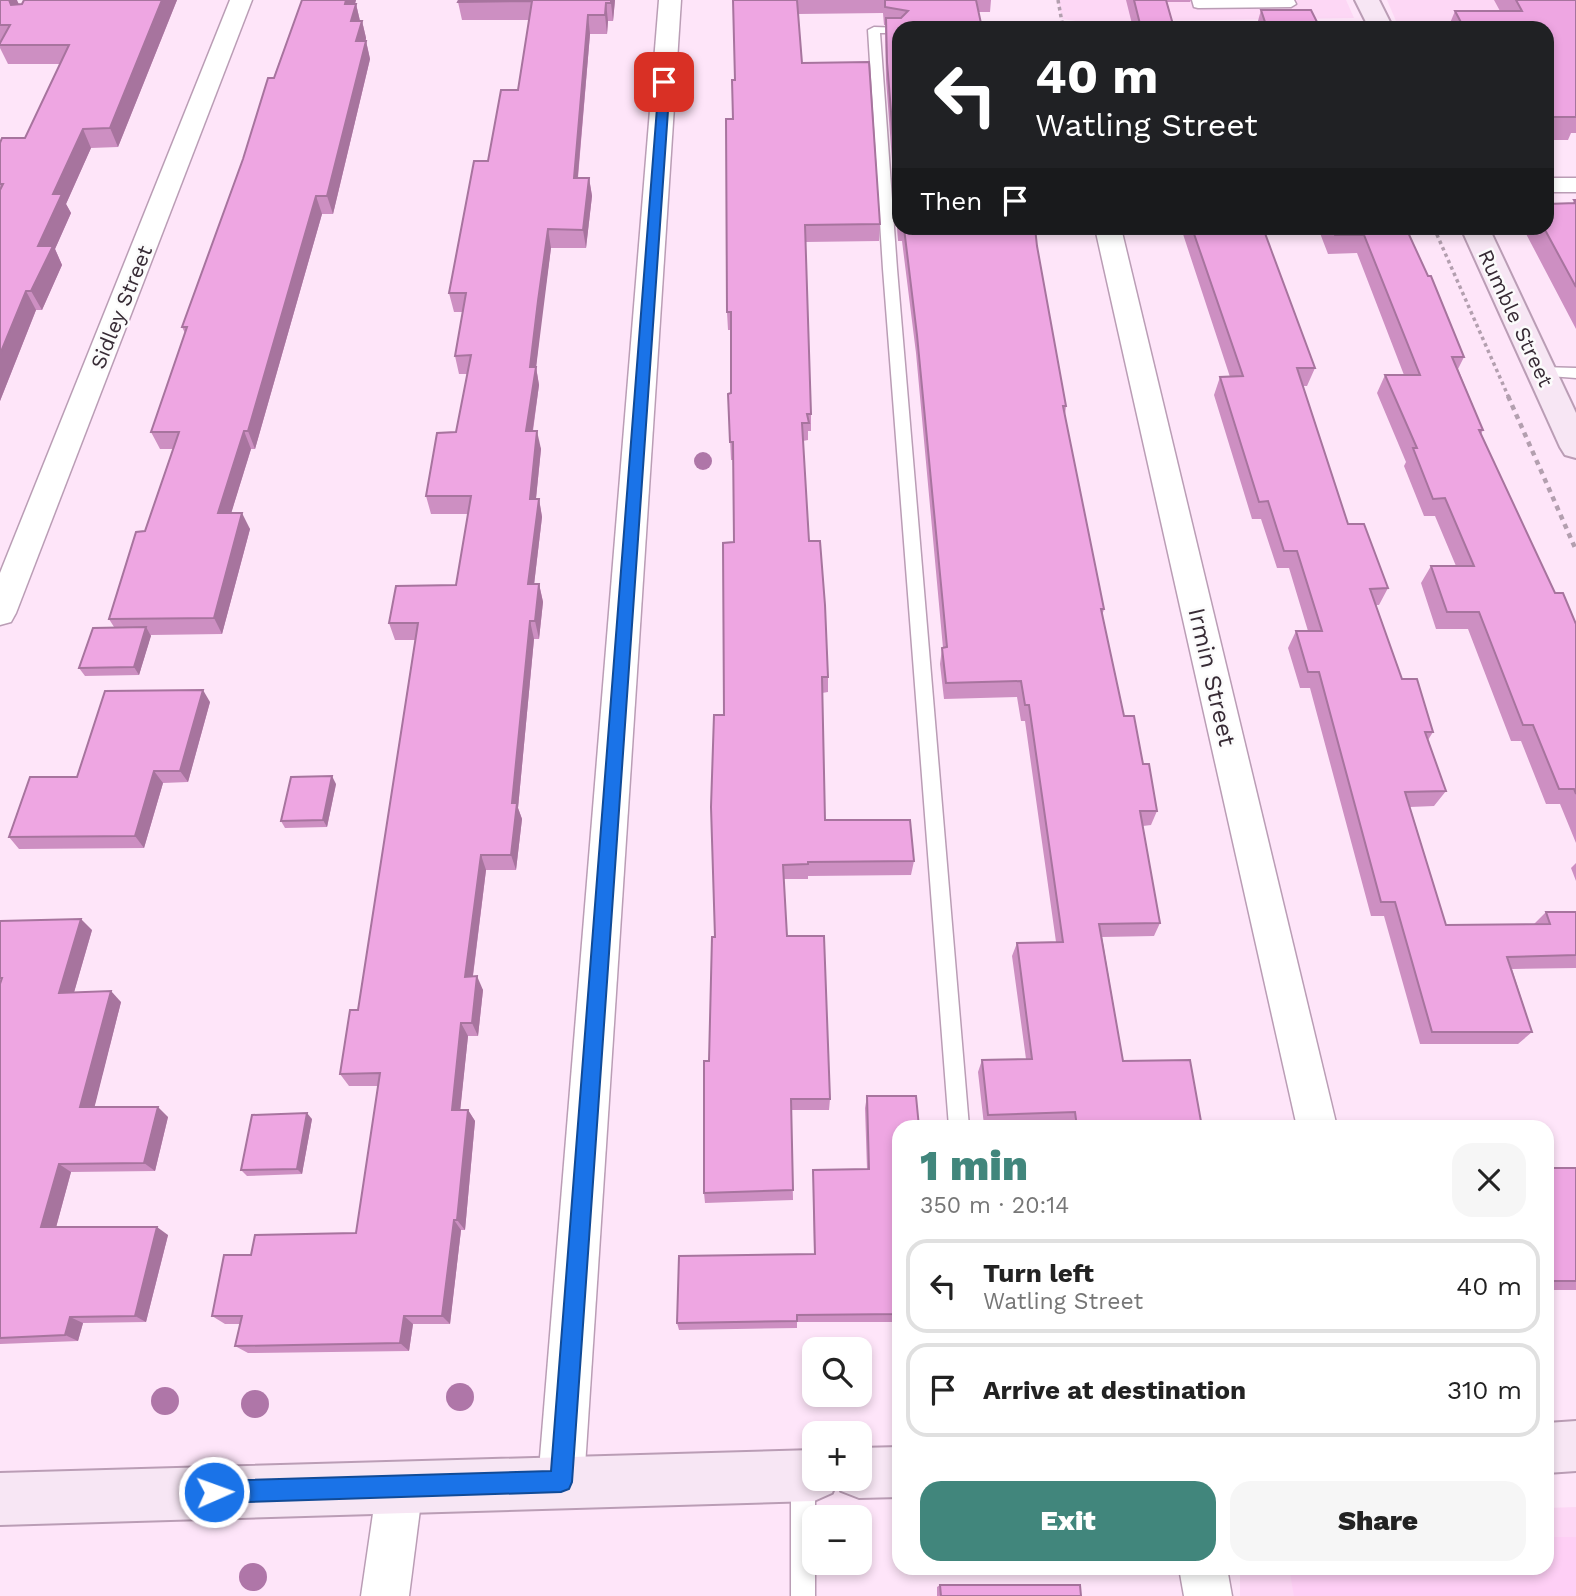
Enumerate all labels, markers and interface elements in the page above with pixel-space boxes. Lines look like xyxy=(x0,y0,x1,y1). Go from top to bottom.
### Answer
text: 40 m xyxy=(1035,47,1158,105)
icon: left xyxy=(920,49,1011,140)
pin xyxy=(634,52,694,112)
icon: arrive xyxy=(645,63,683,101)
text: Watling Street xyxy=(1035,106,1258,144)
icon: arrive xyxy=(996,182,1034,220)
text: Then xyxy=(920,186,982,216)
street label: Sidley Street xyxy=(85,241,157,372)
street label: Rumble Street xyxy=(1473,245,1559,391)
street label: Irmin Street xyxy=(1182,605,1242,749)
text: 1 min xyxy=(920,1141,1028,1190)
button: close xyxy=(1452,1143,1526,1217)
text: 350 m · 20:14 xyxy=(920,1192,1069,1219)
text: Turn left xyxy=(983,1258,1094,1288)
icon: left xyxy=(924,1267,962,1305)
text: 40 m xyxy=(1456,1271,1522,1301)
text: Watling Street xyxy=(983,1288,1143,1315)
map controls xyxy=(802,1337,872,1575)
button: search xyxy=(802,1337,872,1407)
icon: arrive xyxy=(924,1371,962,1409)
text: Arrive at destination xyxy=(983,1375,1246,1405)
text: 310 m xyxy=(1447,1375,1522,1405)
button: + xyxy=(802,1421,872,1491)
position arrow xyxy=(177,1455,251,1529)
button: Exit xyxy=(920,1481,1216,1561)
button: Share xyxy=(1230,1481,1526,1561)
button: − xyxy=(802,1505,872,1575)

